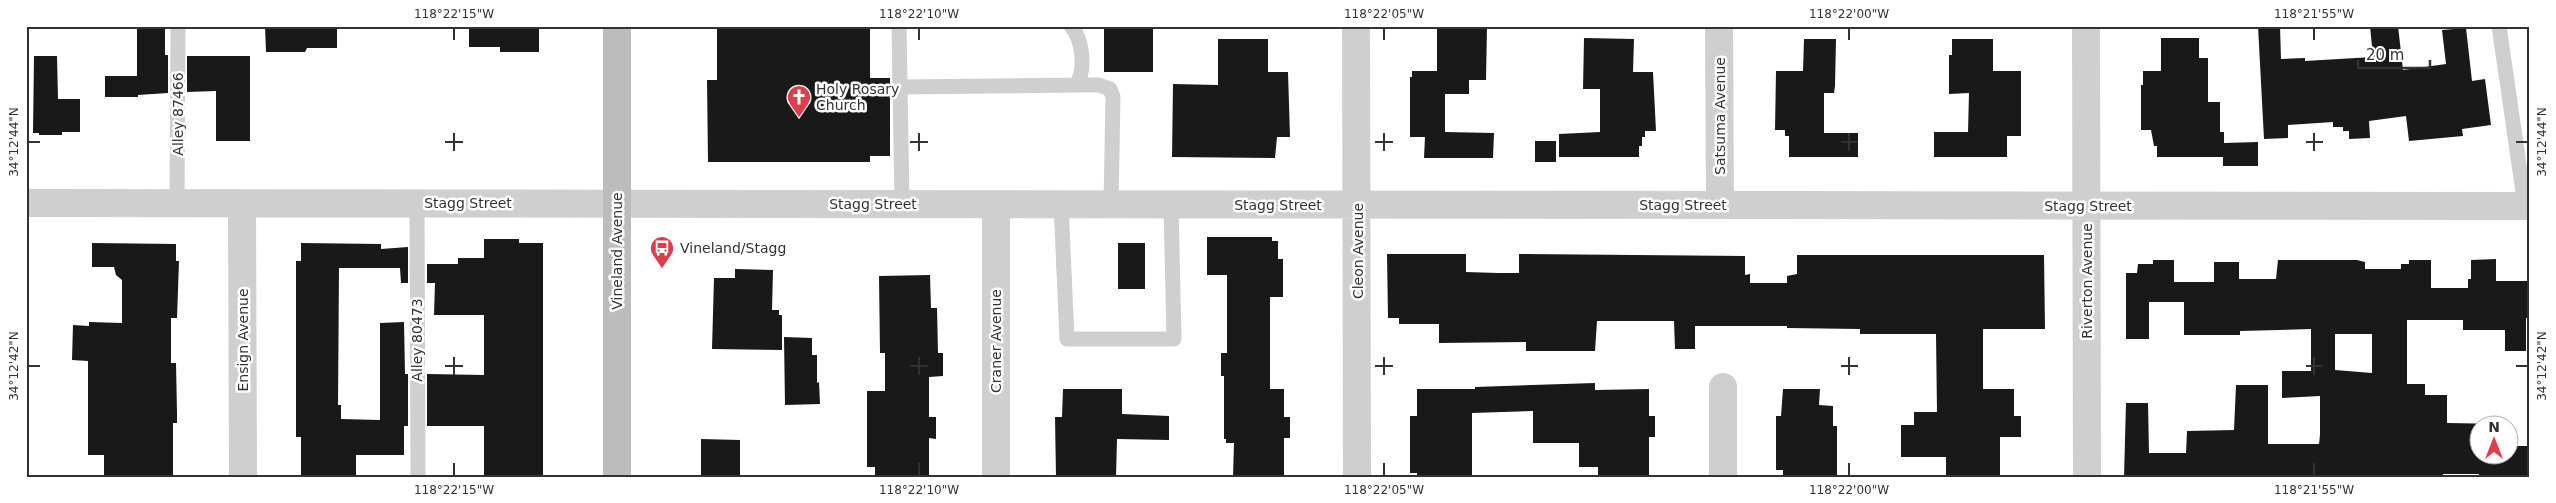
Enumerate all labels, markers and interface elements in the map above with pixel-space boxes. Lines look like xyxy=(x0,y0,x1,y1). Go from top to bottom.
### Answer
text: 118°22'15"W xyxy=(414,7,494,21)
text: 118°22'10"W xyxy=(879,7,959,21)
text: 118°22'05"W xyxy=(1344,7,1424,21)
text: 118°22'00"W xyxy=(1809,7,1889,21)
text: 118°21'55"W xyxy=(2274,7,2354,21)
scale bar xyxy=(2358,38,2431,70)
text: 20 m xyxy=(2366,46,2404,64)
street label: Satsuma Avenue xyxy=(1712,57,1728,175)
street label: Alley 87466 xyxy=(170,72,186,156)
place label: Holy Rosary Church xyxy=(816,81,899,113)
church icon: Holy Rosary Church xyxy=(786,84,812,118)
text: 34°12'44"N xyxy=(7,107,21,177)
text: 34°12'44"N xyxy=(2535,107,2549,177)
street label: Vineland Avenue xyxy=(609,192,625,310)
street label: Stagg Street xyxy=(424,195,512,211)
street label: Stagg Street xyxy=(829,196,917,212)
street label: Stagg Street xyxy=(1234,197,1322,213)
street label: Stagg Street xyxy=(1639,197,1727,213)
street label: Stagg Street xyxy=(2044,198,2132,214)
street label: Cleon Avenue xyxy=(1350,203,1366,299)
street label: Riverton Avenue xyxy=(2079,223,2095,339)
bus stop icon: Vineland/Stagg xyxy=(649,235,675,269)
place label: Vineland/Stagg xyxy=(680,240,786,256)
street label: Ensign Avenue xyxy=(235,288,251,392)
street label: Craner Avenue xyxy=(988,289,1004,393)
street label: Alley 80473 xyxy=(409,298,425,382)
text: 34°12'42"N xyxy=(7,331,21,401)
text: 34°12'42"N xyxy=(2535,331,2549,401)
north arrow xyxy=(2468,416,2518,466)
text: N xyxy=(2488,419,2500,435)
text: 118°22'15"W xyxy=(414,483,494,497)
text: 118°22'10"W xyxy=(879,483,959,497)
text: 118°22'05"W xyxy=(1344,483,1424,497)
text: 118°22'00"W xyxy=(1809,483,1889,497)
text: 118°21'55"W xyxy=(2274,483,2354,497)

